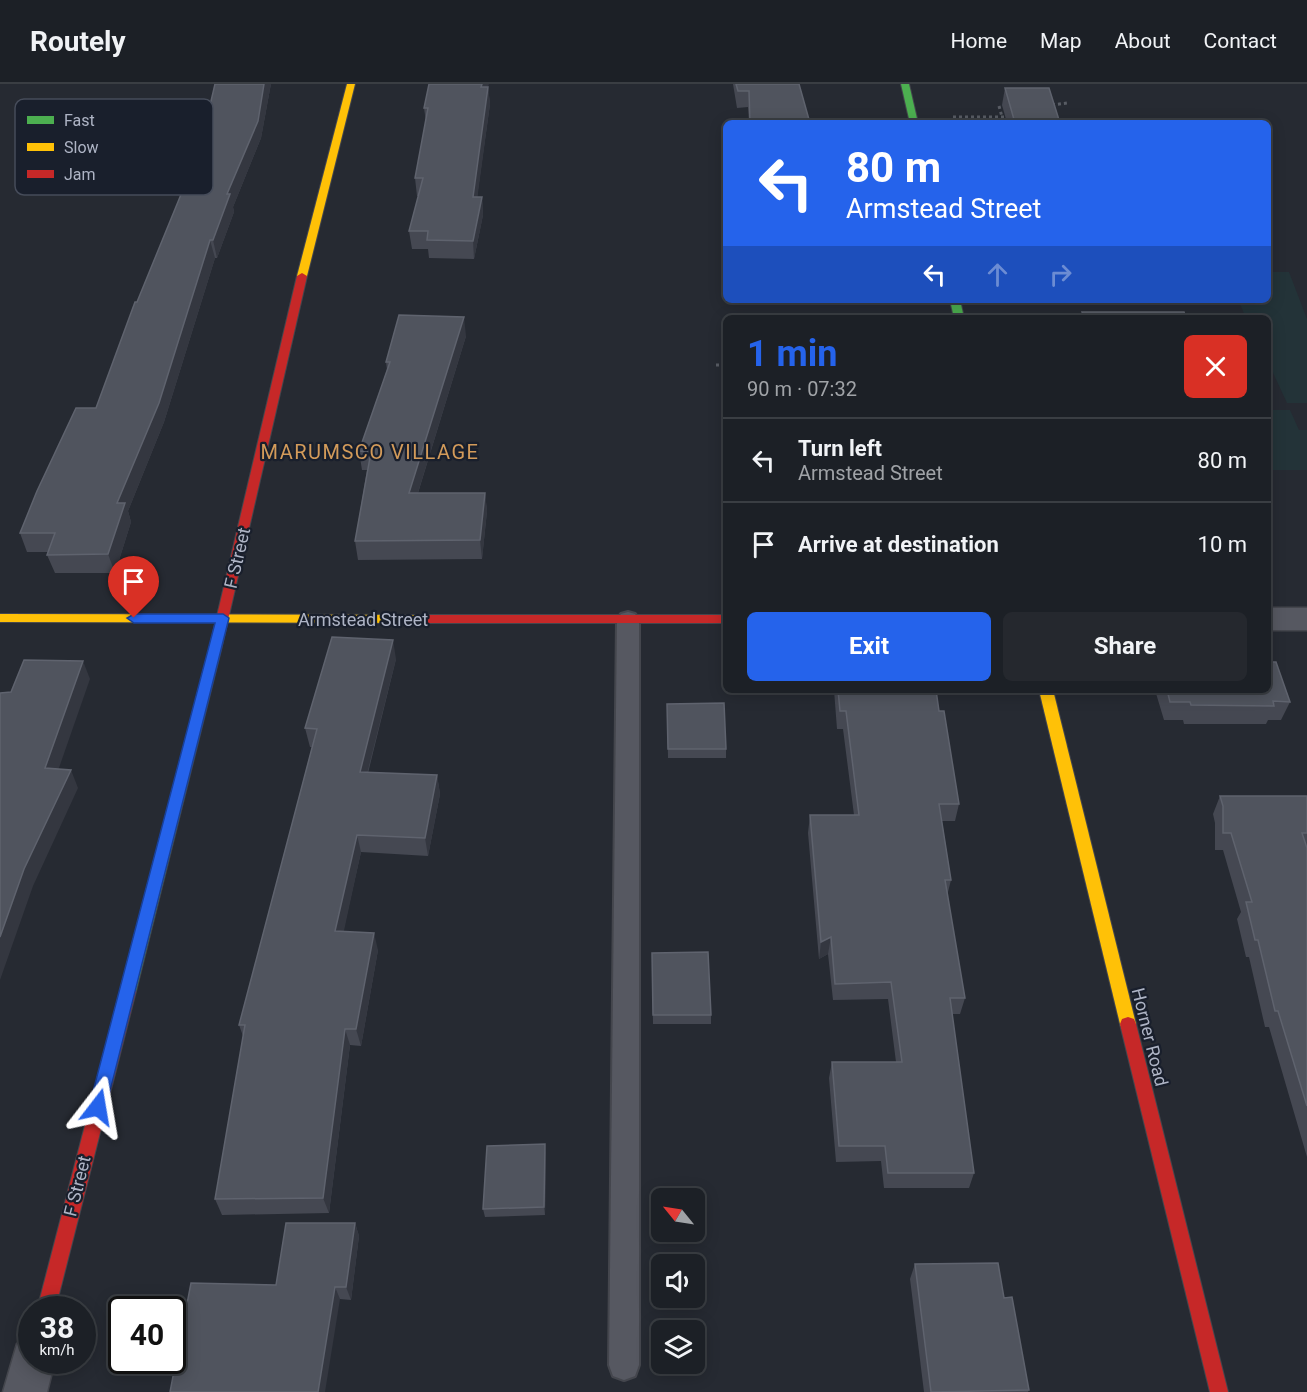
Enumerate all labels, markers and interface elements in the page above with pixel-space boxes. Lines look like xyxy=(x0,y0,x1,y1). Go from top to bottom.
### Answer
text: Routely xyxy=(30,25,126,58)
text: Home xyxy=(951,29,1007,53)
text: Map xyxy=(1040,29,1082,53)
text: About xyxy=(1115,29,1171,53)
text: Contact xyxy=(1204,29,1277,53)
legend xyxy=(15,99,213,195)
text: Fast xyxy=(64,111,95,130)
text: Slow xyxy=(64,138,99,157)
text: 80 m xyxy=(846,143,941,192)
icon: left xyxy=(747,144,825,222)
text: Jam xyxy=(64,165,96,184)
text: Armstead Street xyxy=(846,193,1041,225)
icon: left xyxy=(918,258,951,291)
icon: ahead xyxy=(981,258,1014,291)
icon: right xyxy=(1044,258,1077,291)
text: 1 min xyxy=(747,333,838,375)
button: close xyxy=(1184,335,1247,398)
text: 90 m · 07:32 xyxy=(747,377,857,401)
text: Turn left xyxy=(798,436,882,461)
district label: MARUMSCO VILLAGE xyxy=(261,440,479,464)
icon: left xyxy=(747,444,780,477)
text: 80 m xyxy=(1198,448,1247,473)
text: Armstead Street xyxy=(798,461,943,485)
street label: F Street xyxy=(220,525,254,591)
icon: arrive xyxy=(747,528,780,561)
text: Arrive at destination xyxy=(798,532,999,557)
text: 10 m xyxy=(1198,532,1247,557)
pin xyxy=(108,556,159,618)
icon: arrive xyxy=(117,565,150,598)
street label: Armstead Street xyxy=(298,609,428,630)
button: Exit xyxy=(747,612,991,681)
button: Share xyxy=(1003,612,1247,681)
street label: Horner Road xyxy=(1128,986,1172,1088)
position arrow xyxy=(66,1075,130,1139)
street label: F Street xyxy=(59,1153,95,1219)
north arrow xyxy=(651,1188,705,1242)
map controls xyxy=(651,1188,705,1374)
button: sound xyxy=(651,1254,705,1308)
speed limit sign: 40 xyxy=(108,1296,186,1374)
text: 38 xyxy=(40,1310,74,1345)
button: layers xyxy=(651,1320,705,1374)
text: km/h xyxy=(39,1341,75,1359)

